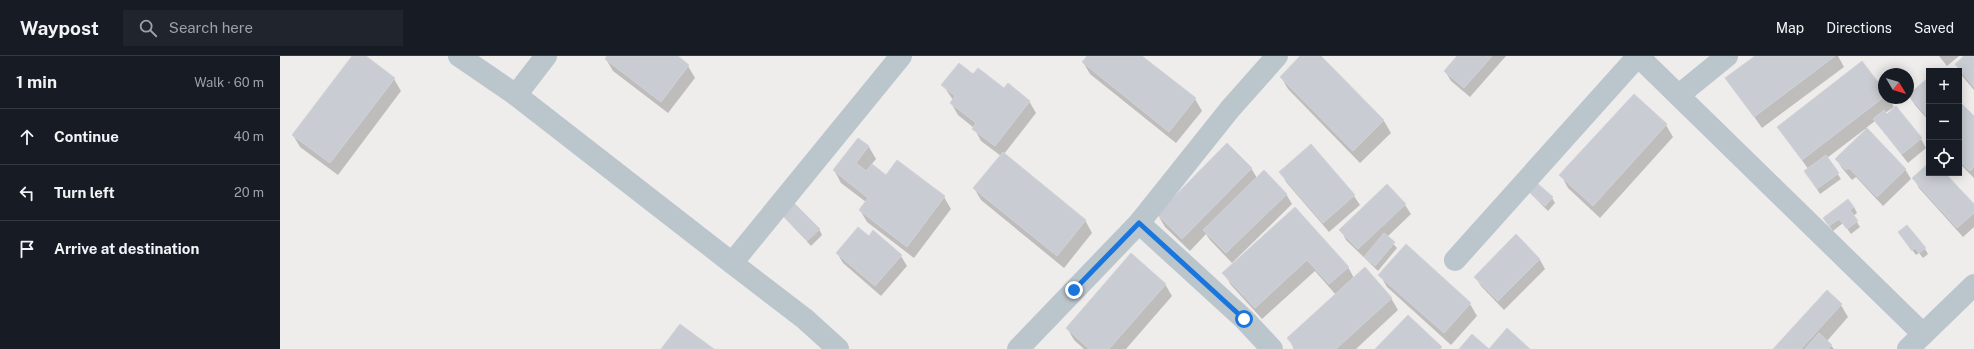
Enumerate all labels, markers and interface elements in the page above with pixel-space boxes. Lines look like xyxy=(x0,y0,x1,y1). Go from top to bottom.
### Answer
search box xyxy=(123,10,403,46)
text: Waypost xyxy=(20,17,99,39)
icon: search xyxy=(137,17,159,39)
text: Search here xyxy=(169,19,253,36)
text: Map xyxy=(1776,20,1804,36)
text: Directions xyxy=(1826,20,1892,36)
text: Saved xyxy=(1914,20,1954,36)
north arrow xyxy=(1878,68,1914,104)
map controls xyxy=(1926,68,1962,176)
button: + xyxy=(1926,68,1962,104)
text: 1 min xyxy=(16,72,57,92)
text: Walk · 60 m xyxy=(194,75,264,90)
button: − xyxy=(1926,104,1962,140)
icon: ahead xyxy=(16,126,38,148)
text: Continue xyxy=(54,128,119,145)
text: 40 m xyxy=(233,129,264,144)
button: locate xyxy=(1926,140,1962,176)
icon: left xyxy=(16,182,38,204)
text: Turn left xyxy=(54,184,115,201)
text: 20 m xyxy=(234,185,264,200)
icon: arrive xyxy=(16,238,38,260)
text: Arrive at destination xyxy=(54,240,199,257)
route end xyxy=(1065,281,1083,299)
route start xyxy=(1235,310,1253,328)

